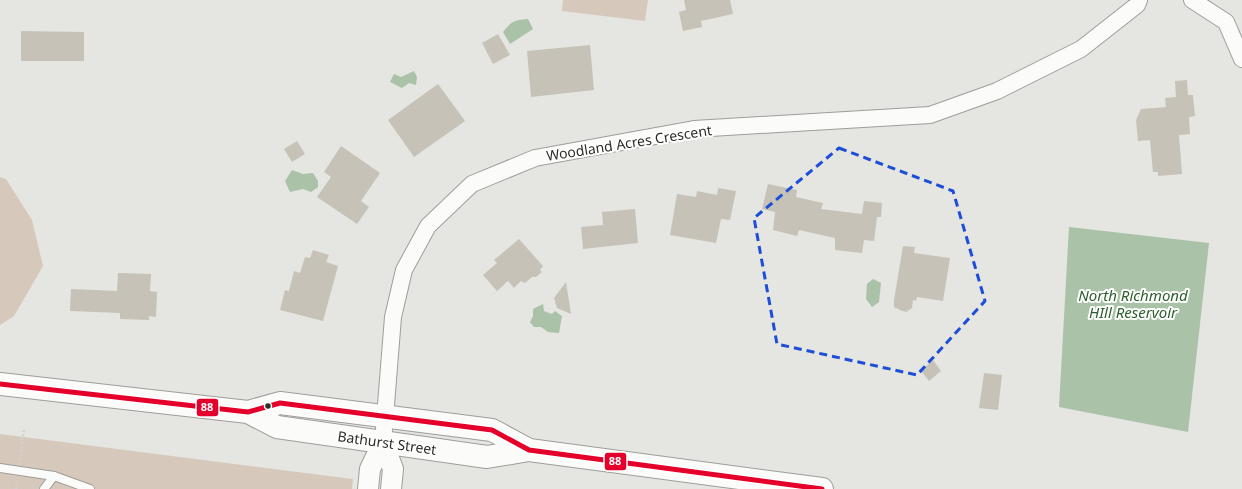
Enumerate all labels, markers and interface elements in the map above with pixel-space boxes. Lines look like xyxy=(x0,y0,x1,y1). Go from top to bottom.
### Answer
street label: Woodland Acres Crescent xyxy=(545,120,713,165)
water label: North Richmond HIll Reservoir xyxy=(1078,285,1188,322)
line badge: 88 xyxy=(196,398,219,417)
text: 88 xyxy=(201,399,213,414)
unlabelled marker xyxy=(263,401,273,411)
street label: Bathurst Street xyxy=(336,426,438,459)
line badge: 88 xyxy=(604,452,627,471)
text: 88 xyxy=(609,453,621,468)

